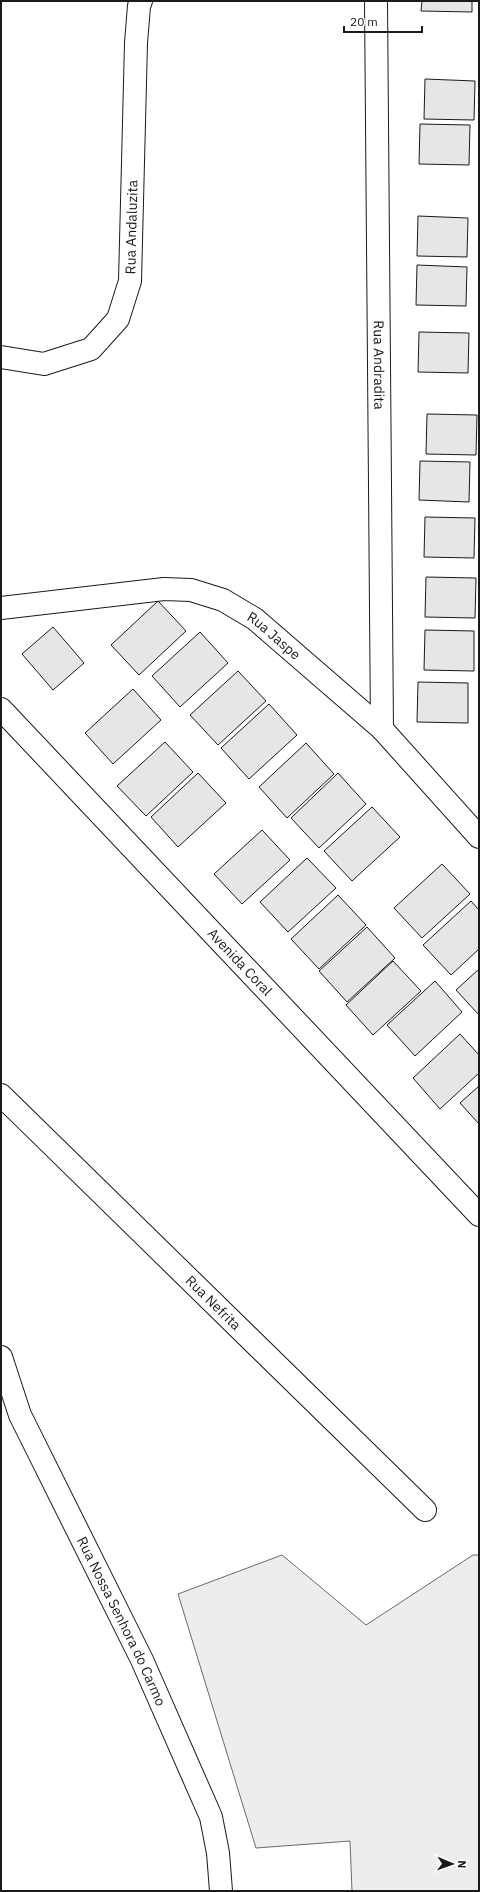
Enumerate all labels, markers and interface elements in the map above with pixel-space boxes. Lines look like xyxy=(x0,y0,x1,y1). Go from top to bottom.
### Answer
scale bar xyxy=(344,8,422,34)
text: 20 m xyxy=(350,14,378,29)
street label: Rua Andaluzita xyxy=(121,179,142,275)
street label: Rua Andradita xyxy=(370,320,388,410)
street label: Rua Jaspe xyxy=(244,608,305,664)
street label: Avenida Coral xyxy=(204,924,276,1000)
street label: Rua Nefrita xyxy=(182,1272,245,1334)
street label: Rua Nossa Senhora do Carmo xyxy=(73,1534,170,1709)
north arrow xyxy=(432,1844,472,1884)
text: N xyxy=(455,1860,469,1869)

